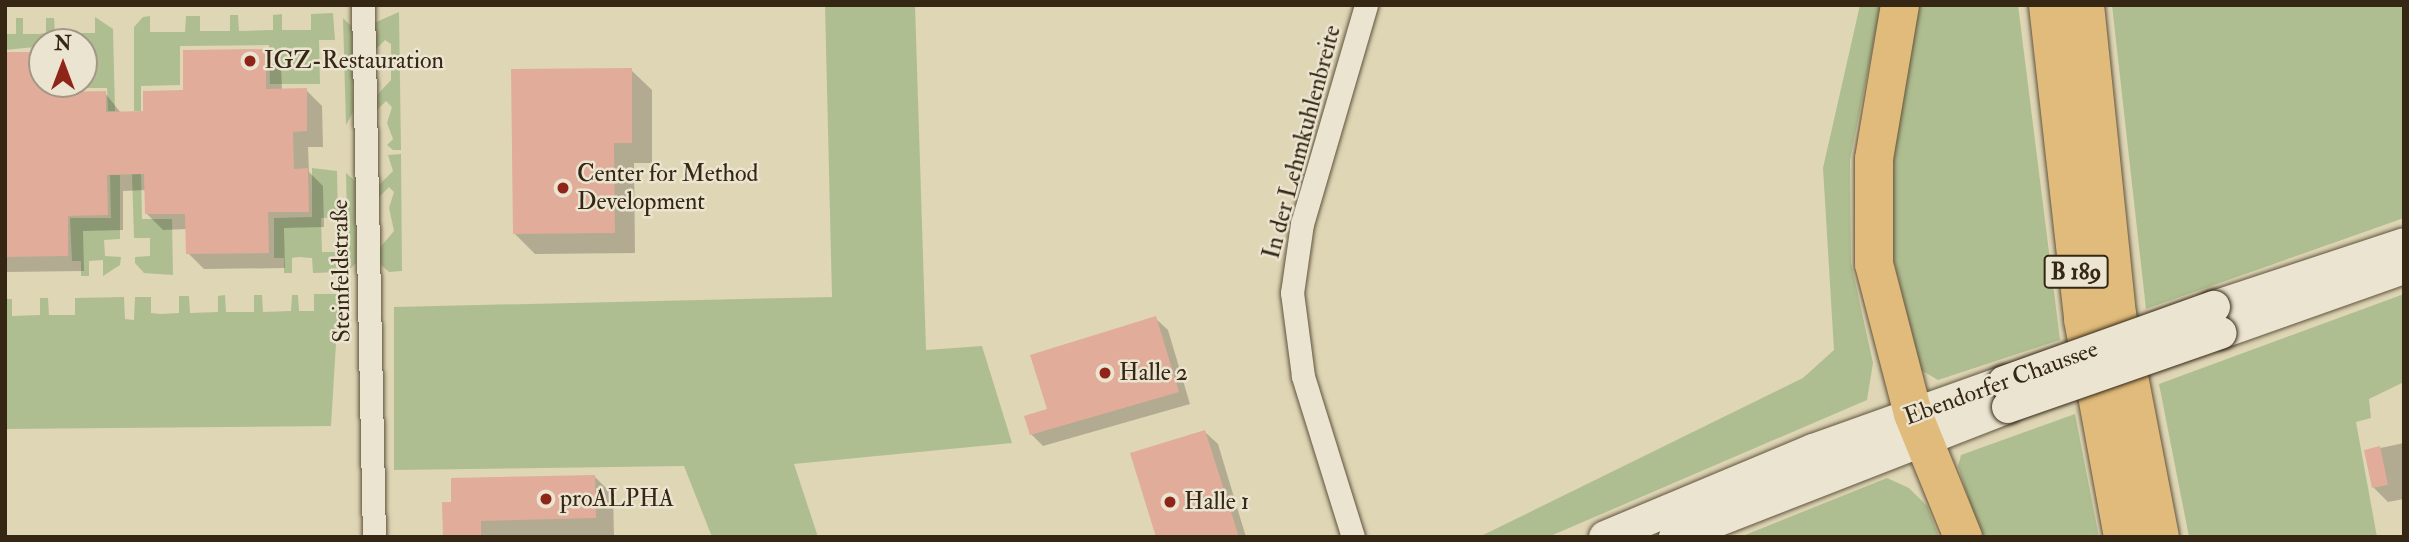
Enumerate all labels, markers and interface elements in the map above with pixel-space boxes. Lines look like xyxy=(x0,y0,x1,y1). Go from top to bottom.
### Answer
street label: In der Lehmkuhlenbreite xyxy=(1257,22,1347,262)
north arrow xyxy=(28,28,98,98)
text: N xyxy=(54,32,72,56)
place label: IGZ-Restauration xyxy=(264,47,444,75)
marker: IGZ-Restauration xyxy=(242,53,258,69)
place label: Center for Method Development xyxy=(577,160,758,216)
marker: Center for Method Development xyxy=(555,180,571,196)
street label: Steinfeldstraße xyxy=(325,199,357,343)
road number: B 189 xyxy=(2043,252,2109,292)
street label: Ebendorfer Chaussee xyxy=(1900,335,2102,431)
place label: Halle 2 xyxy=(1119,359,1188,387)
marker: Halle 2 xyxy=(1097,365,1113,381)
place label: proALPHA xyxy=(560,485,674,513)
place label: Halle 1 xyxy=(1184,488,1249,516)
marker: proALPHA xyxy=(538,491,554,507)
marker: Halle 1 xyxy=(1162,494,1178,510)

